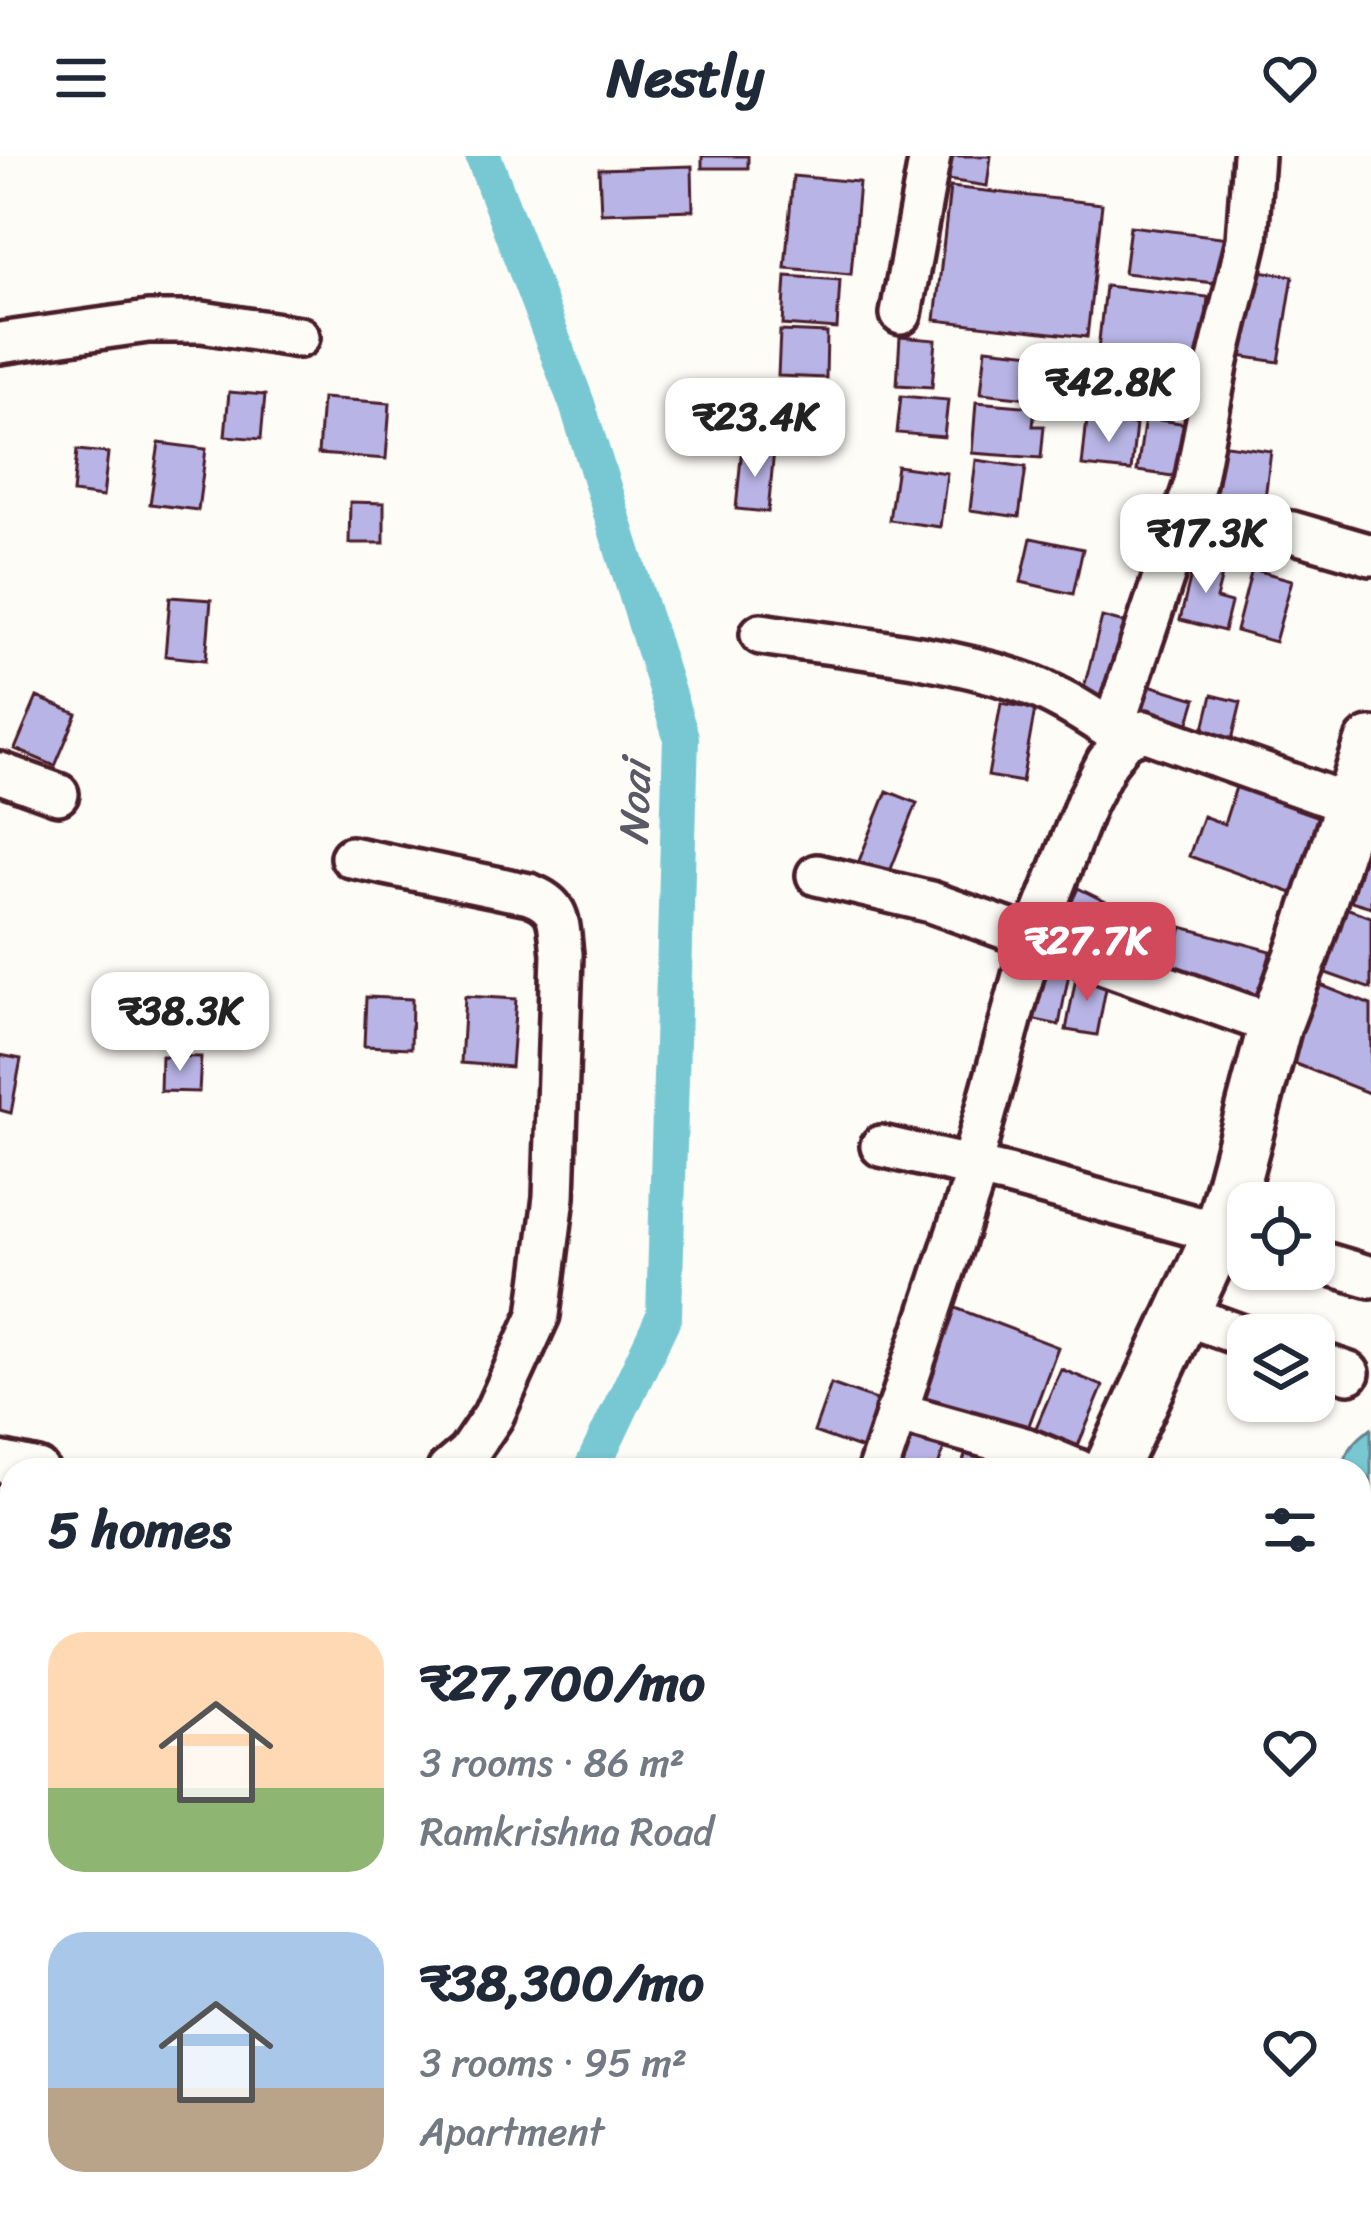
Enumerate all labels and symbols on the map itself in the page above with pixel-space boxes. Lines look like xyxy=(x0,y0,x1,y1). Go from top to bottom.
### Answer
pin: ₹42.8K xyxy=(1011,343,1207,445)
pin: ₹23.4K xyxy=(657,378,853,480)
pin: ₹17.3K xyxy=(1108,494,1304,596)
water label: Noai xyxy=(597,753,674,846)
pin: ₹27.7K xyxy=(989,902,1185,1004)
pin: ₹38.3K xyxy=(82,972,278,1074)

